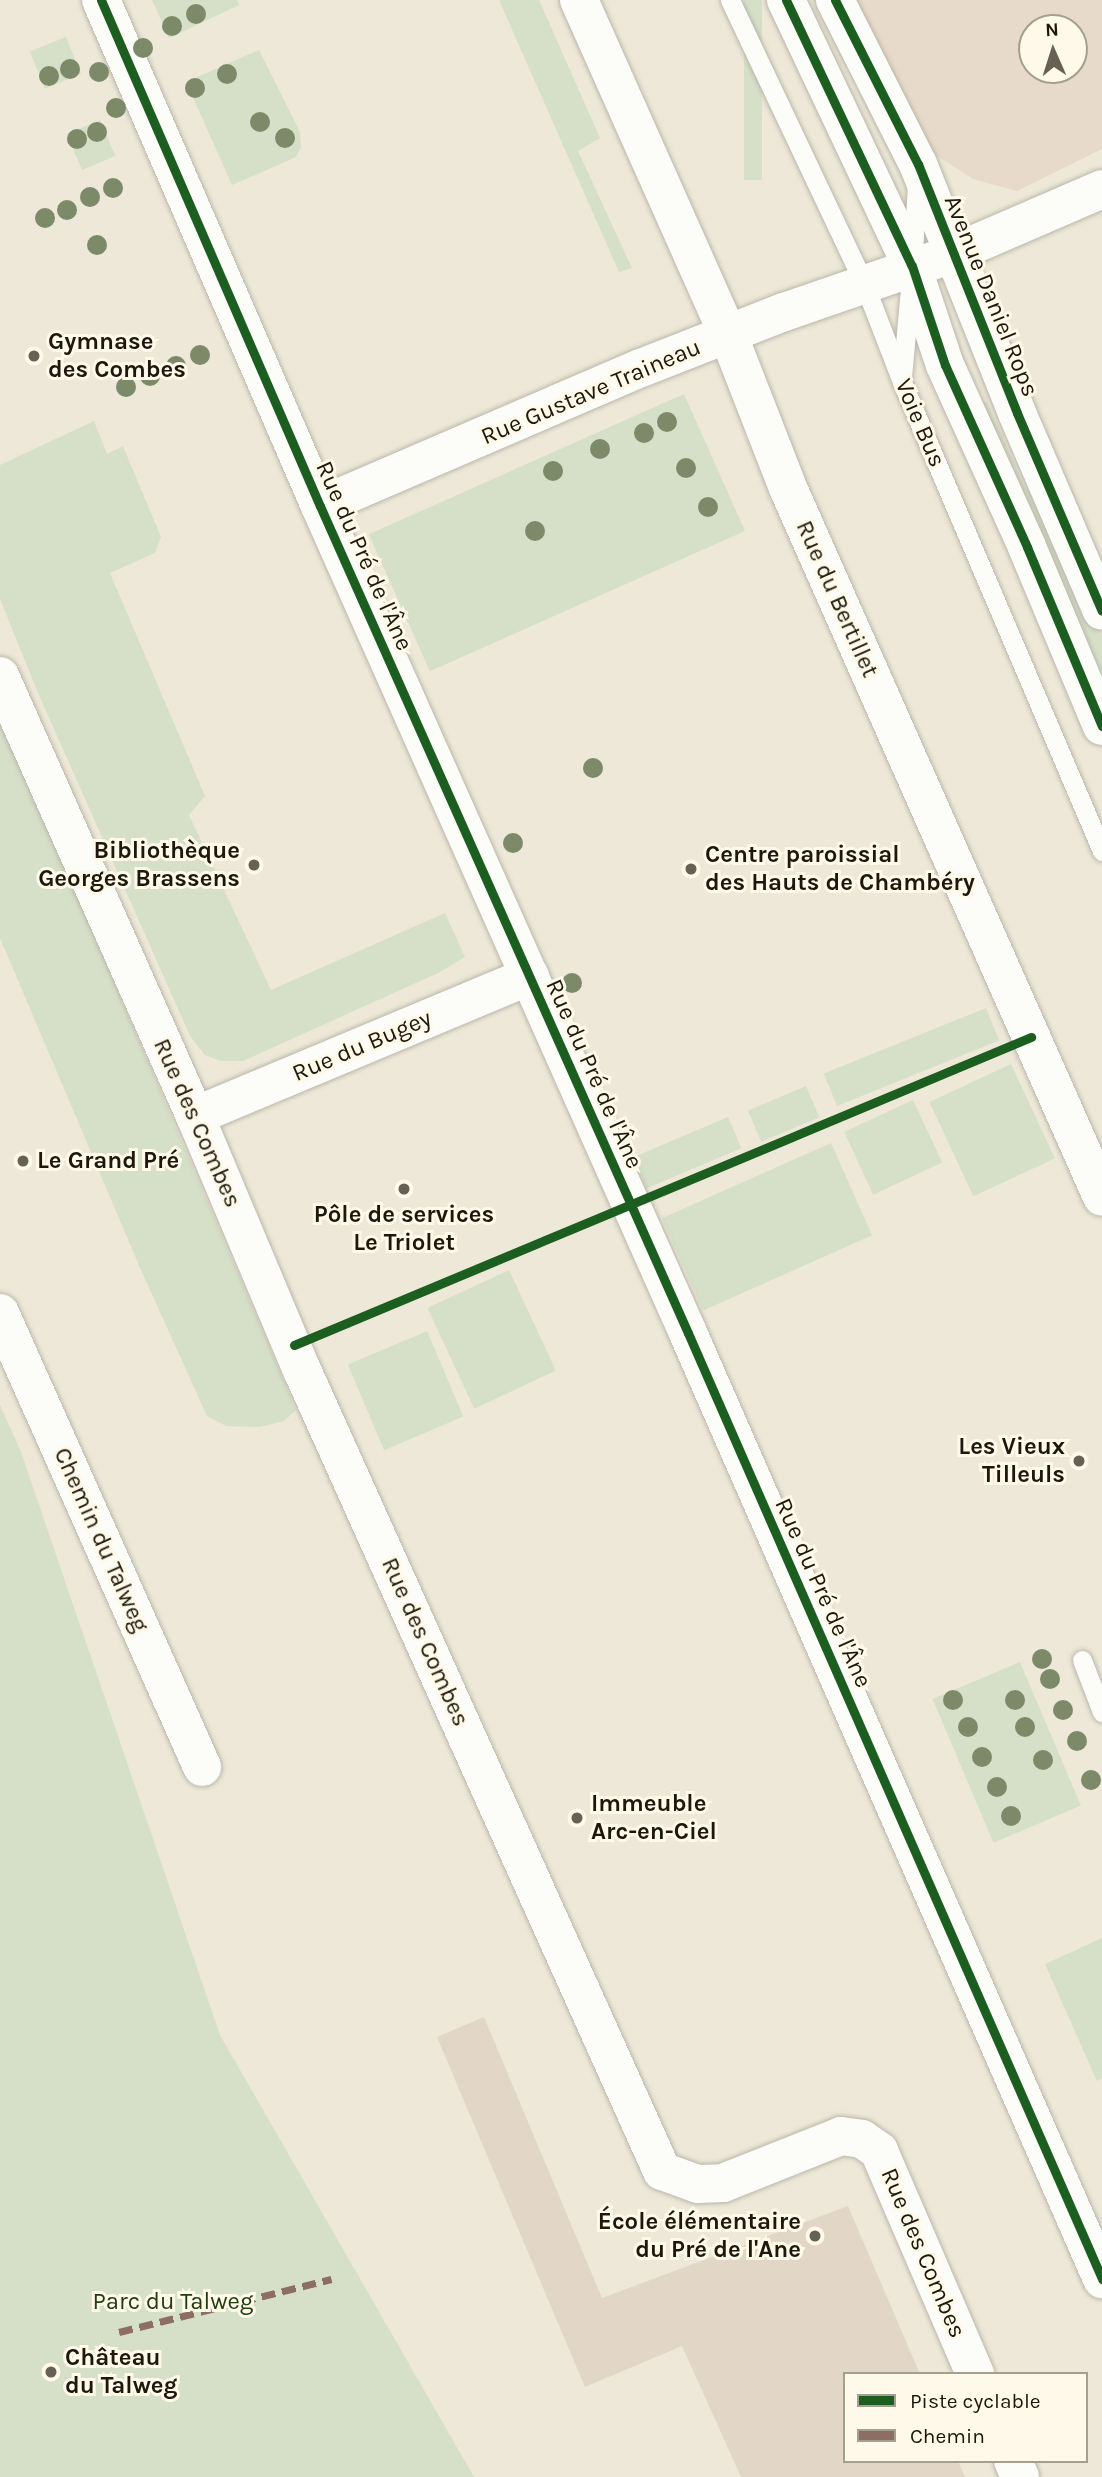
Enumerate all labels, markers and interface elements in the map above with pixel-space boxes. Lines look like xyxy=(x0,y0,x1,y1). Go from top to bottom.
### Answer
north arrow xyxy=(1018,14,1088,84)
text: N xyxy=(1045,19,1059,41)
street label: Avenue Daniel Rops xyxy=(937,191,1045,401)
place label: Gymnase des Combes xyxy=(48,328,186,384)
street label: Rue Gustave Traineau xyxy=(477,333,705,451)
marker: Gymnase des Combes xyxy=(26,348,42,364)
street label: Voie Bus xyxy=(889,375,951,471)
street label: Rue du Pré de l'Âne xyxy=(309,457,419,655)
street label: Rue du Bertillet xyxy=(790,516,884,682)
place label: Bibliothèque Georges Brassens xyxy=(38,837,240,893)
place label: Centre paroissial des Hauts de Chambéry xyxy=(705,841,975,897)
marker: Bibliothèque Georges Brassens xyxy=(246,857,262,873)
marker: Centre paroissial des Hauts de Chambéry xyxy=(683,861,699,877)
street label: Rue du Pré de l'Âne xyxy=(539,975,649,1173)
street label: Rue du Bugey xyxy=(288,1004,436,1088)
street label: Rue des Combes xyxy=(147,1034,247,1212)
place label: Le Grand Pré xyxy=(37,1147,179,1175)
marker: Le Grand Pré xyxy=(15,1153,31,1169)
marker: Pôle de services Le Triolet xyxy=(396,1181,412,1197)
place label: Pôle de services Le Triolet xyxy=(314,1201,494,1257)
place label: Les Vieux Tilleuls xyxy=(958,1433,1065,1489)
street label: Chemin du Talweg xyxy=(47,1443,155,1637)
marker: Les Vieux Tilleuls xyxy=(1071,1453,1087,1469)
street label: Rue du Pré de l'Âne xyxy=(768,1494,878,1692)
street label: Rue des Combes xyxy=(375,1553,475,1731)
place label: Immeuble Arc-en-Ciel xyxy=(591,1790,717,1846)
marker: Immeuble Arc-en-Ciel xyxy=(569,1810,585,1826)
street label: Rue des Combes xyxy=(874,2164,972,2342)
place label: École élémentaire du Pré de l'Ane xyxy=(598,2208,801,2264)
marker: École élémentaire du Pré de l'Ane xyxy=(807,2228,823,2244)
park label: Parc du Talweg xyxy=(93,2288,253,2316)
place label: Château du Talweg xyxy=(65,2344,178,2400)
marker: Château du Talweg xyxy=(43,2364,59,2380)
legend xyxy=(843,2372,1088,2463)
text: Piste cyclable xyxy=(910,2389,1041,2413)
text: Chemin xyxy=(910,2424,985,2448)

